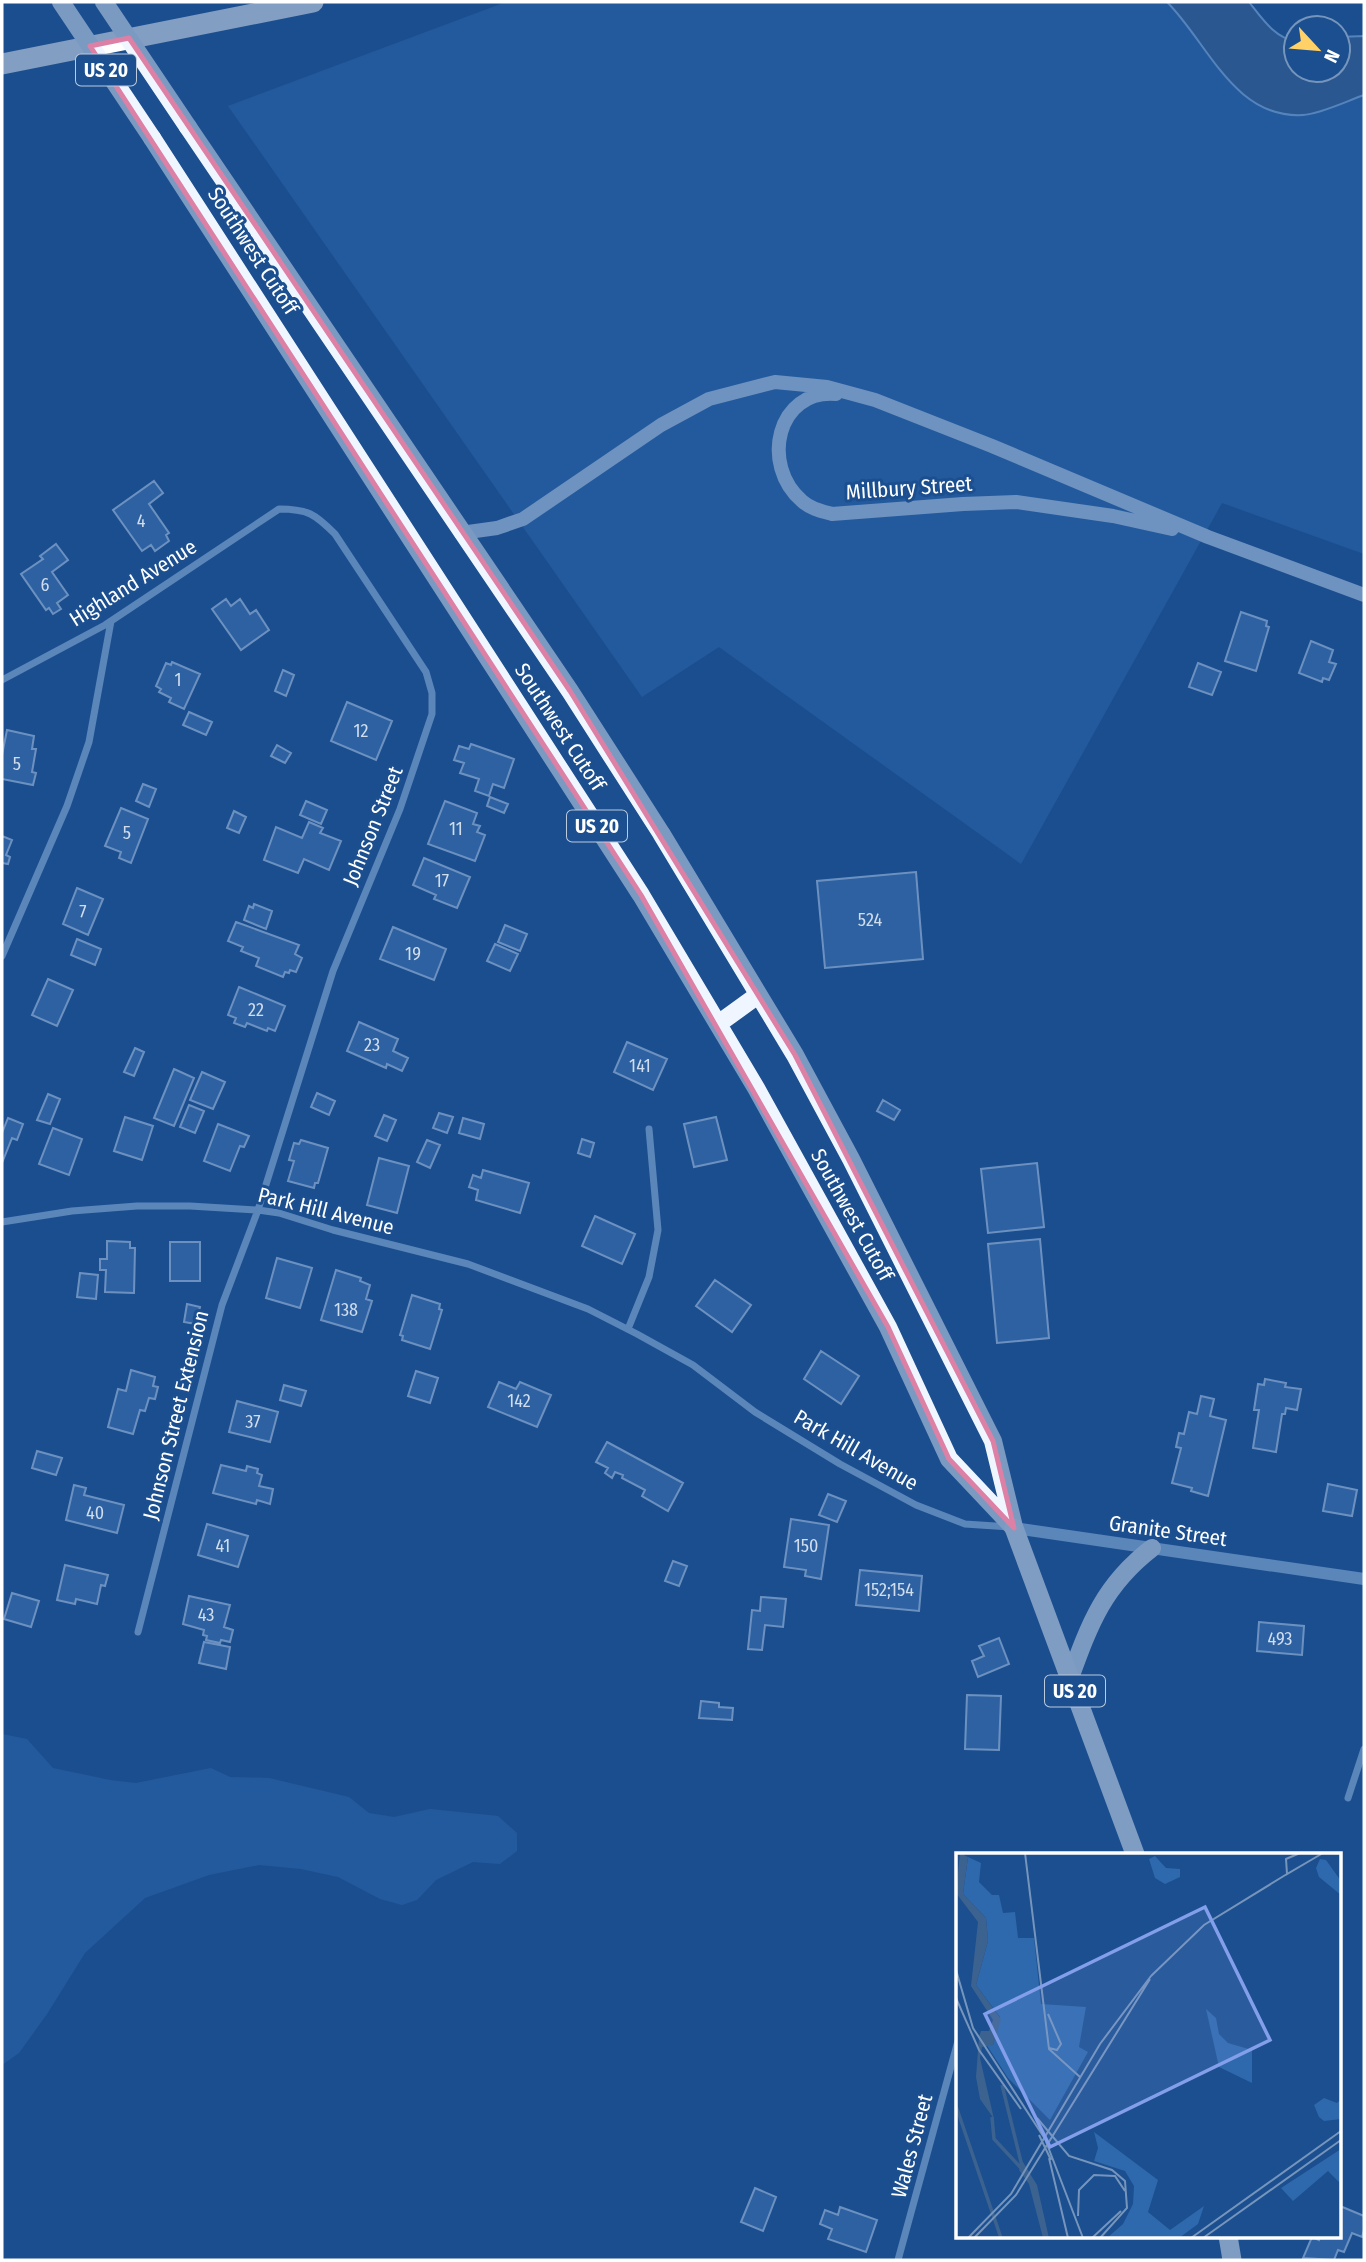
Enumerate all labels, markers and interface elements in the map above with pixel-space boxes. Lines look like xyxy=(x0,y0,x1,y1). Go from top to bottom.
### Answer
north arrow xyxy=(1282,14,1352,84)
text: N xyxy=(1319,46,1345,66)
road number: US 20 xyxy=(76,54,136,86)
street label: Southwest Cutoff xyxy=(202,182,305,321)
street label: Millbury Street xyxy=(845,471,973,505)
house number: 4 xyxy=(137,510,146,532)
street label: Highland Avenue xyxy=(65,534,201,632)
house number: 6 xyxy=(41,574,50,596)
street label: Southwest Cutoff xyxy=(509,658,612,797)
house number: 1 xyxy=(174,669,182,691)
house number: 12 xyxy=(354,720,369,742)
house number: 5 xyxy=(13,753,21,775)
street label: Johnson Street xyxy=(337,762,409,890)
road number: US 20 xyxy=(567,810,627,842)
house number: 11 xyxy=(449,818,463,840)
house number: 5 xyxy=(123,822,131,844)
house number: 17 xyxy=(435,870,449,892)
house number: 7 xyxy=(79,901,87,923)
house number: 524 xyxy=(858,909,882,931)
house number: 19 xyxy=(405,943,421,965)
house number: 22 xyxy=(248,999,264,1021)
house number: 23 xyxy=(364,1034,380,1056)
house number: 141 xyxy=(629,1055,651,1077)
street label: Southwest Cutoff xyxy=(805,1144,900,1287)
street label: Park Hill Avenue xyxy=(255,1182,397,1240)
house number: 138 xyxy=(334,1299,358,1321)
street label: Johnson Street Extension xyxy=(137,1308,215,1522)
house number: 142 xyxy=(507,1390,531,1412)
street label: Park Hill Avenue xyxy=(789,1404,923,1496)
house number: 37 xyxy=(245,1411,261,1433)
house number: 40 xyxy=(86,1502,104,1524)
street label: Granite Street xyxy=(1107,1510,1229,1552)
house number: 41 xyxy=(216,1535,230,1557)
house number: 150 xyxy=(794,1535,818,1557)
house number: 152;154 xyxy=(864,1579,914,1601)
house number: 43 xyxy=(198,1604,214,1626)
house number: 493 xyxy=(1268,1628,1292,1650)
road number: US 20 xyxy=(1045,1676,1105,1707)
inset map xyxy=(956,1853,1342,2238)
street label: Wales Street xyxy=(886,2091,938,2201)

